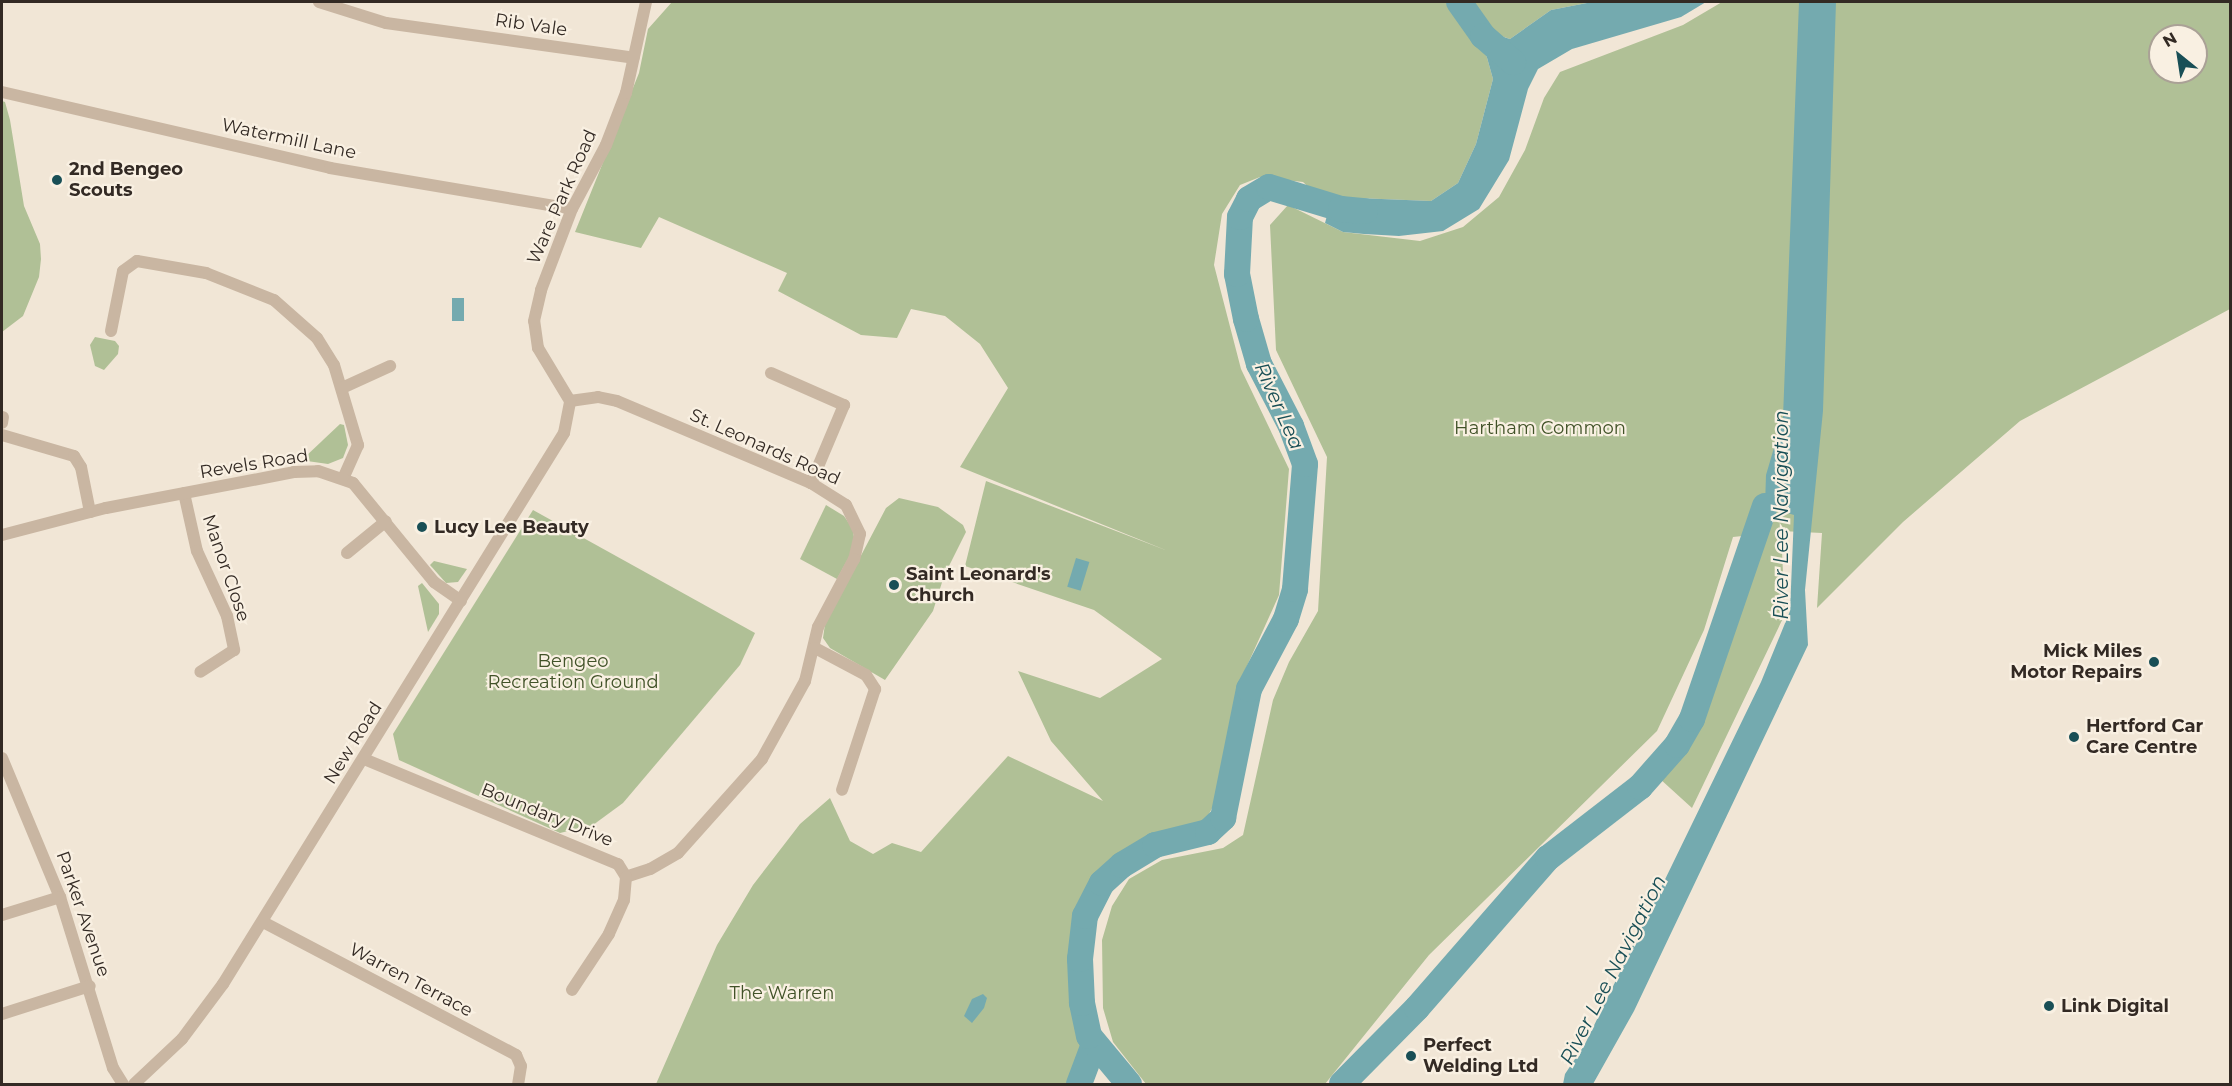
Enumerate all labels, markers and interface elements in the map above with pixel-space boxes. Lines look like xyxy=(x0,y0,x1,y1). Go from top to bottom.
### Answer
street label: Rib Vale xyxy=(494,9,568,41)
north arrow xyxy=(2148,24,2208,84)
text: N xyxy=(2159,28,2180,51)
street label: Watermill Lane xyxy=(220,114,358,164)
street label: Ware Park Road xyxy=(523,126,601,268)
place label: 2nd Bengeo Scouts xyxy=(69,159,183,201)
marker: 2nd Bengeo Scouts xyxy=(50,173,64,187)
water label: River Lea xyxy=(1249,359,1309,453)
street label: St. Leonards Road xyxy=(686,404,844,490)
water label: River Lee Navigation xyxy=(1769,410,1793,620)
park label: Hartham Common xyxy=(1454,417,1626,439)
street label: Revels Road xyxy=(198,445,310,483)
street label: Manor Close xyxy=(198,512,254,624)
place label: Lucy Lee Beauty xyxy=(434,516,589,538)
marker: Lucy Lee Beauty xyxy=(415,520,429,534)
place label: Saint Leonard's Church xyxy=(906,564,1051,606)
marker: Saint Leonard's Church xyxy=(887,578,901,592)
place label: Mick Miles Motor Repairs xyxy=(2010,641,2142,684)
park label: Bengeo Recreation Ground xyxy=(487,651,659,694)
marker: Mick Miles Motor Repairs xyxy=(2147,655,2161,669)
street label: New Road xyxy=(319,698,387,788)
place label: Hertford Car Care Centre xyxy=(2086,716,2203,758)
marker: Hertford Car Care Centre xyxy=(2067,730,2081,744)
street label: Boundary Drive xyxy=(478,779,616,851)
street label: Parker Avenue xyxy=(51,848,115,980)
water label: River Lee Navigation xyxy=(1555,871,1671,1069)
street label: Warren Terrace xyxy=(346,938,476,1022)
park label: The Warren xyxy=(730,982,834,1004)
place label: Link Digital xyxy=(2061,995,2169,1017)
marker: Link Digital xyxy=(2042,999,2056,1013)
place label: Perfect Welding Ltd xyxy=(1423,1035,1539,1078)
marker: Perfect Welding Ltd xyxy=(1404,1049,1418,1063)

